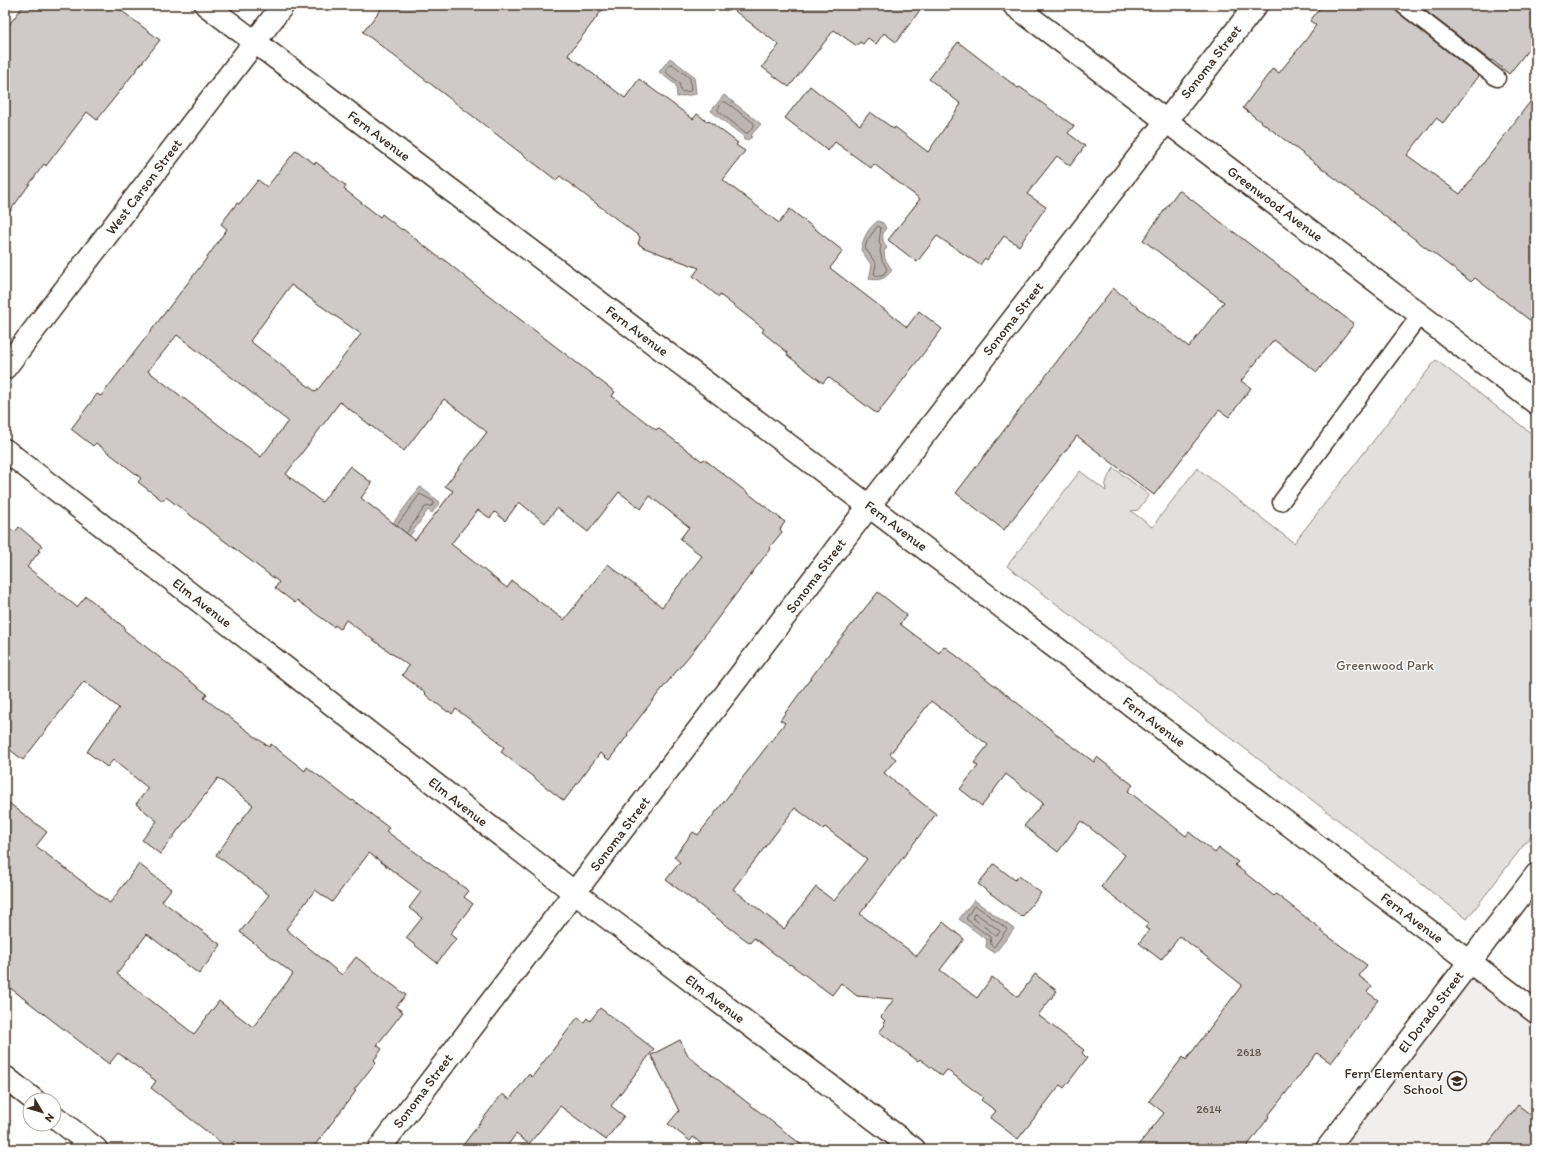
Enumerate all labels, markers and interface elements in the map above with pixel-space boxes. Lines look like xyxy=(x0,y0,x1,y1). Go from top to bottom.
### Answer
street label: Sonoma Street xyxy=(1177,22,1245,102)
street label: Fern Avenue xyxy=(344,107,414,165)
street label: West Carson Street xyxy=(102,136,186,238)
street label: Greenwood Avenue xyxy=(1224,163,1326,246)
street label: Sonoma Street xyxy=(979,279,1047,359)
street label: Fern Avenue xyxy=(602,302,672,360)
street label: Fern Avenue xyxy=(861,497,931,555)
street label: Sonoma Street xyxy=(782,535,850,617)
street label: Elm Avenue xyxy=(169,575,235,632)
park label: Greenwood Park xyxy=(1336,657,1435,674)
street label: Fern Avenue xyxy=(1119,693,1189,751)
street label: Elm Avenue xyxy=(425,774,491,831)
street label: Sonoma Street xyxy=(586,793,654,875)
street label: Fern Avenue xyxy=(1377,889,1447,947)
street label: El Dorado Street xyxy=(1395,968,1467,1056)
street label: Elm Avenue xyxy=(682,971,748,1027)
house number: 2618 xyxy=(1237,1045,1262,1059)
street label: Sonoma Street xyxy=(389,1050,457,1132)
place label: Fern Elementary School xyxy=(1344,1065,1443,1098)
school or university icon: Fern Elementary School xyxy=(1446,1070,1468,1092)
north arrow xyxy=(22,1092,62,1132)
house number: 2614 xyxy=(1196,1102,1222,1116)
text: N xyxy=(42,1111,57,1125)

